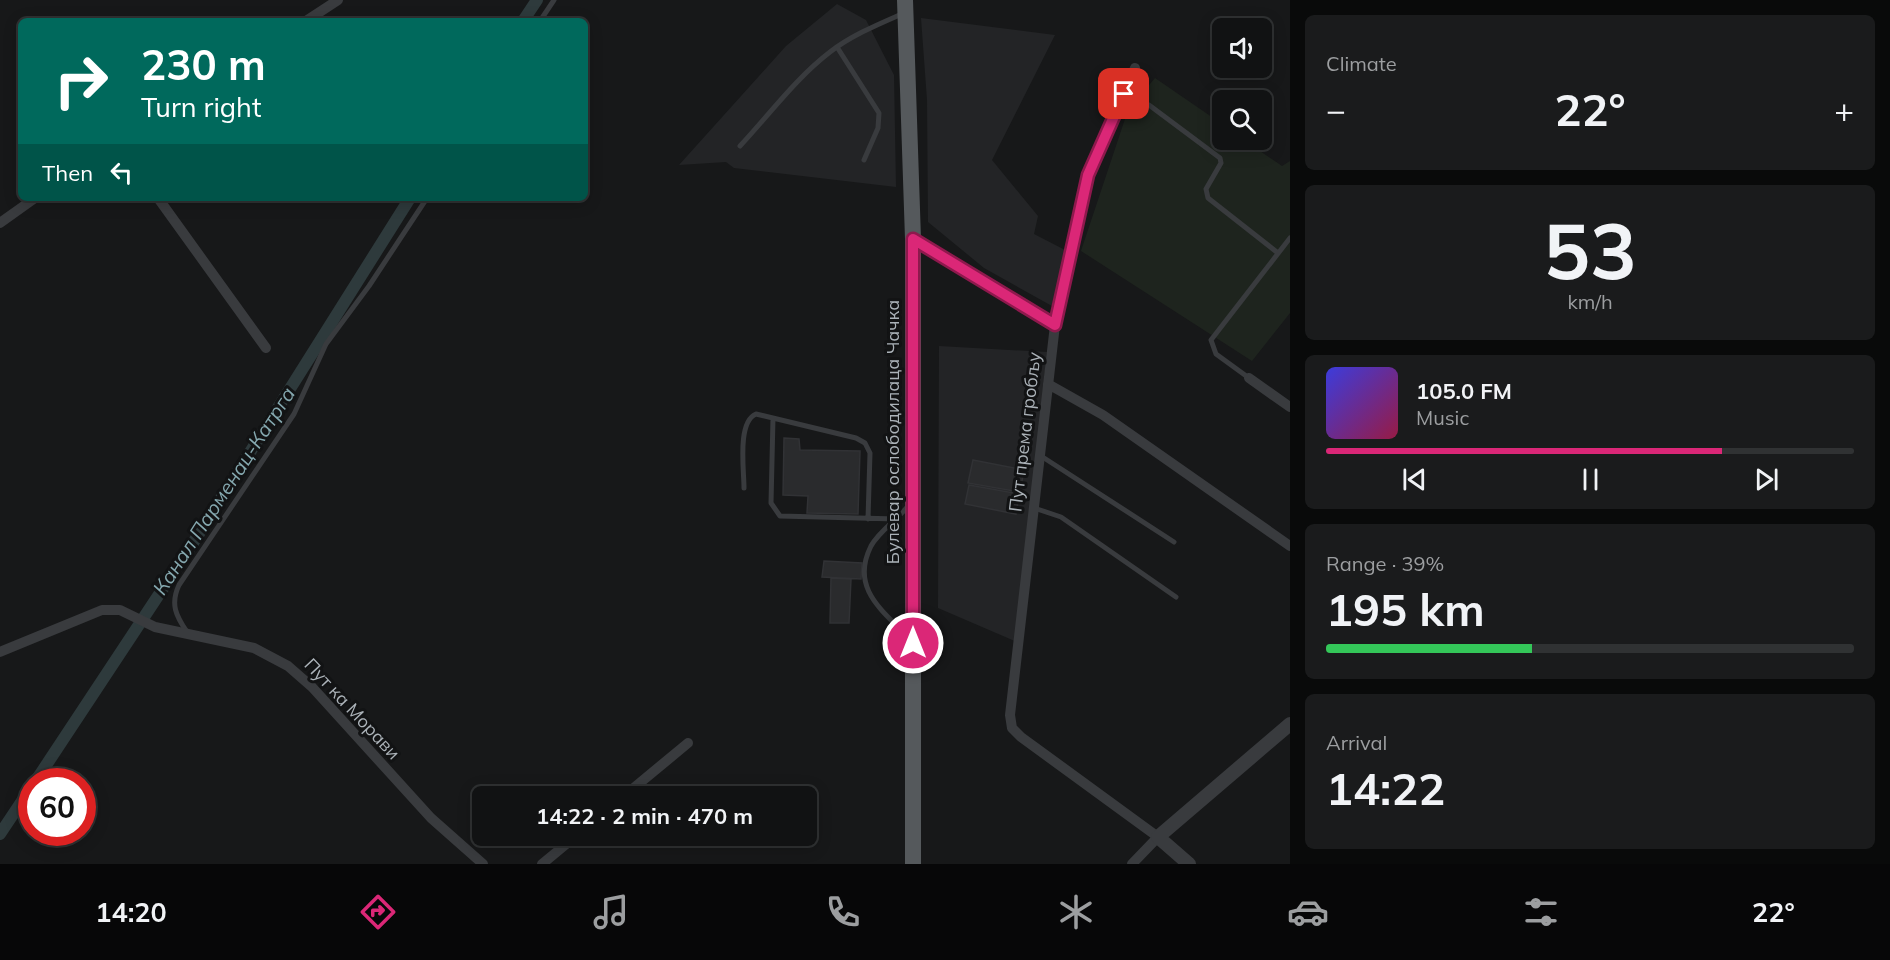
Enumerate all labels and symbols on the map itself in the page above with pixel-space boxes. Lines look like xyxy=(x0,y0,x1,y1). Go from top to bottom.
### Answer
pin xyxy=(1098,68,1149,119)
street label: Булевар ослободилаца Чачка xyxy=(881,300,904,564)
street label: Пут према гробљу xyxy=(1003,350,1046,513)
water label: Канал Парменац-Катрга xyxy=(147,382,300,599)
position arrow xyxy=(881,611,945,675)
street label: Пут ка Морави xyxy=(299,653,405,764)
speed limit sign: 60 xyxy=(18,768,96,846)

